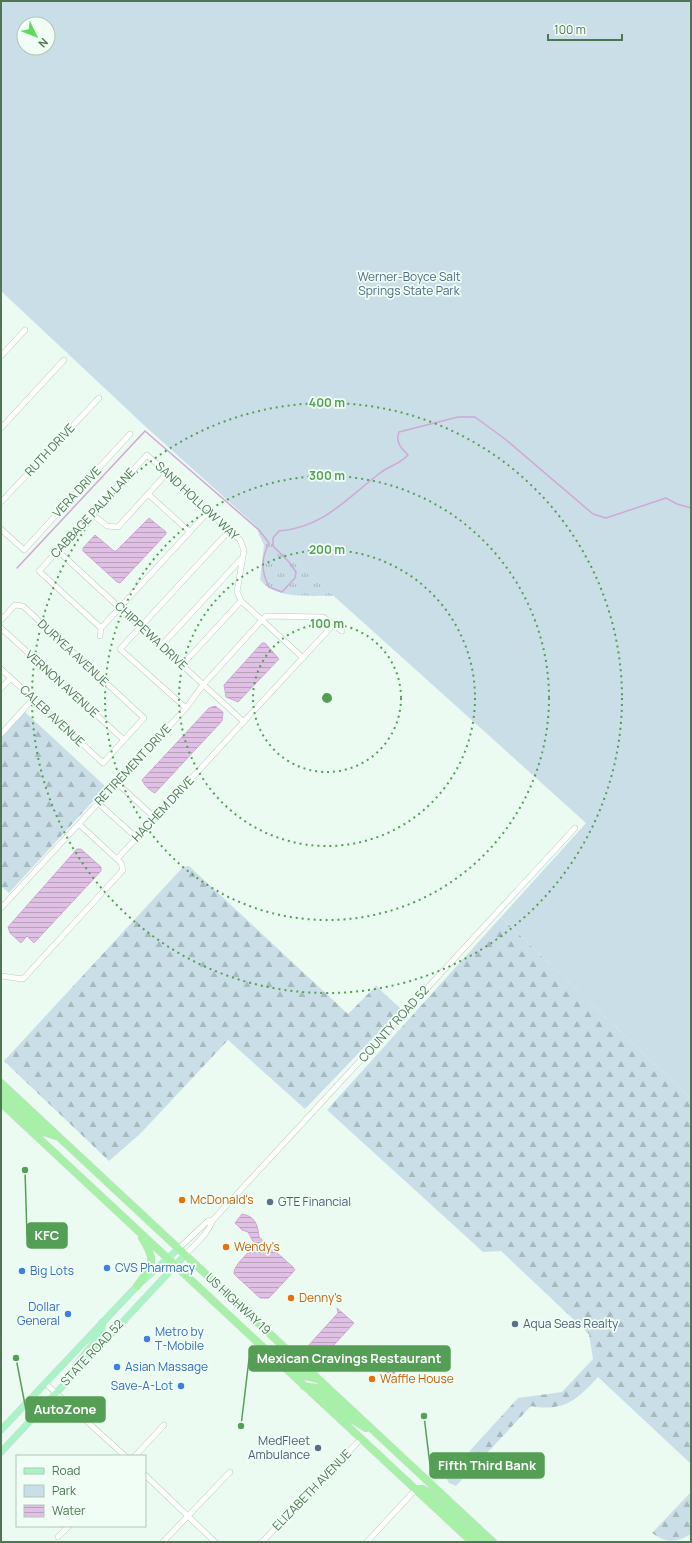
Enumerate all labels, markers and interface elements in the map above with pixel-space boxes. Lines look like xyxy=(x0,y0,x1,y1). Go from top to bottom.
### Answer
north arrow xyxy=(16,16,56,56)
scale bar xyxy=(548,16,622,42)
text: 100 m xyxy=(554,21,586,38)
text: N xyxy=(35,35,52,51)
park label: Werner-Boyce Salt Springs State Park xyxy=(357,268,461,299)
text: 400 m xyxy=(309,394,345,411)
street label: RUTH DRIVE xyxy=(21,420,79,480)
street label: SAND HOLLOW WAY xyxy=(152,457,243,544)
street label: VERA DRIVE xyxy=(49,462,105,521)
street label: CABBAGE PALM LANE xyxy=(46,464,139,561)
text: 300 m xyxy=(309,467,345,484)
text: 200 m xyxy=(309,541,345,558)
street label: CHIPPEWA DRIVE xyxy=(111,597,192,674)
street label: DURYEA AVENUE xyxy=(34,615,113,690)
text: 100 m xyxy=(310,615,344,632)
street label: VERNON AVENUE xyxy=(22,646,103,721)
street label: CALEB AVENUE xyxy=(16,681,89,750)
centre of rings xyxy=(320,691,334,705)
street label: RETIREMENT DRIVE xyxy=(90,720,175,809)
street label: HACHEM DRIVE xyxy=(128,772,198,845)
street label: COUNTY ROAD 52 xyxy=(355,982,433,1066)
place label: McDonald's xyxy=(190,1191,254,1208)
place label: GTE Financial xyxy=(278,1193,351,1210)
marker: McDonald's xyxy=(177,1195,187,1205)
marker: GTE Financial xyxy=(265,1197,275,1207)
callout: KFC xyxy=(27,1223,67,1248)
text: KFC xyxy=(35,1226,60,1244)
place label: Wendy's xyxy=(234,1238,280,1255)
marker: Wendy's xyxy=(221,1242,231,1252)
place label: CVS Pharmacy xyxy=(115,1259,196,1276)
place label: Big Lots xyxy=(30,1262,74,1279)
marker: CVS Pharmacy xyxy=(102,1263,112,1273)
marker: Big Lots xyxy=(17,1266,27,1276)
street label: US HIGHWAY 19 xyxy=(202,1269,275,1338)
place label: Denny's xyxy=(299,1289,342,1306)
marker: Denny's xyxy=(286,1293,296,1303)
place label: Dollar General xyxy=(17,1298,61,1329)
marker: Dollar General xyxy=(63,1309,73,1319)
place label: Aqua Seas Realty xyxy=(523,1315,619,1332)
street label: STATE ROAD 52 xyxy=(56,1316,127,1390)
marker: Aqua Seas Realty xyxy=(510,1319,520,1329)
place label: Metro by T-Mobile xyxy=(155,1323,204,1354)
marker: Metro by T-Mobile xyxy=(142,1334,152,1344)
callout: Mexican Cravings Restaurant xyxy=(249,1346,450,1371)
text: Mexican Cravings Restaurant xyxy=(257,1349,442,1367)
place label: Asian Massage xyxy=(125,1358,208,1375)
marker: Asian Massage xyxy=(112,1362,122,1372)
place label: Waffle House xyxy=(380,1370,454,1387)
marker: Waffle House xyxy=(367,1374,377,1384)
place label: Save-A-Lot xyxy=(111,1377,173,1394)
marker: Save-A-Lot xyxy=(176,1381,186,1391)
callout: AutoZone xyxy=(26,1397,105,1422)
text: AutoZone xyxy=(34,1400,97,1418)
place label: MedFleet Ambulance xyxy=(248,1432,310,1463)
marker: MedFleet Ambulance xyxy=(313,1443,323,1453)
street label: ELIZABETH AVENUE xyxy=(268,1445,355,1534)
callout: Fifth Third Bank xyxy=(430,1453,544,1478)
legend xyxy=(16,1455,146,1527)
text: Fifth Third Bank xyxy=(438,1456,537,1474)
text: Road xyxy=(52,1462,80,1479)
text: Park xyxy=(52,1482,77,1499)
text: Water xyxy=(52,1502,86,1519)

